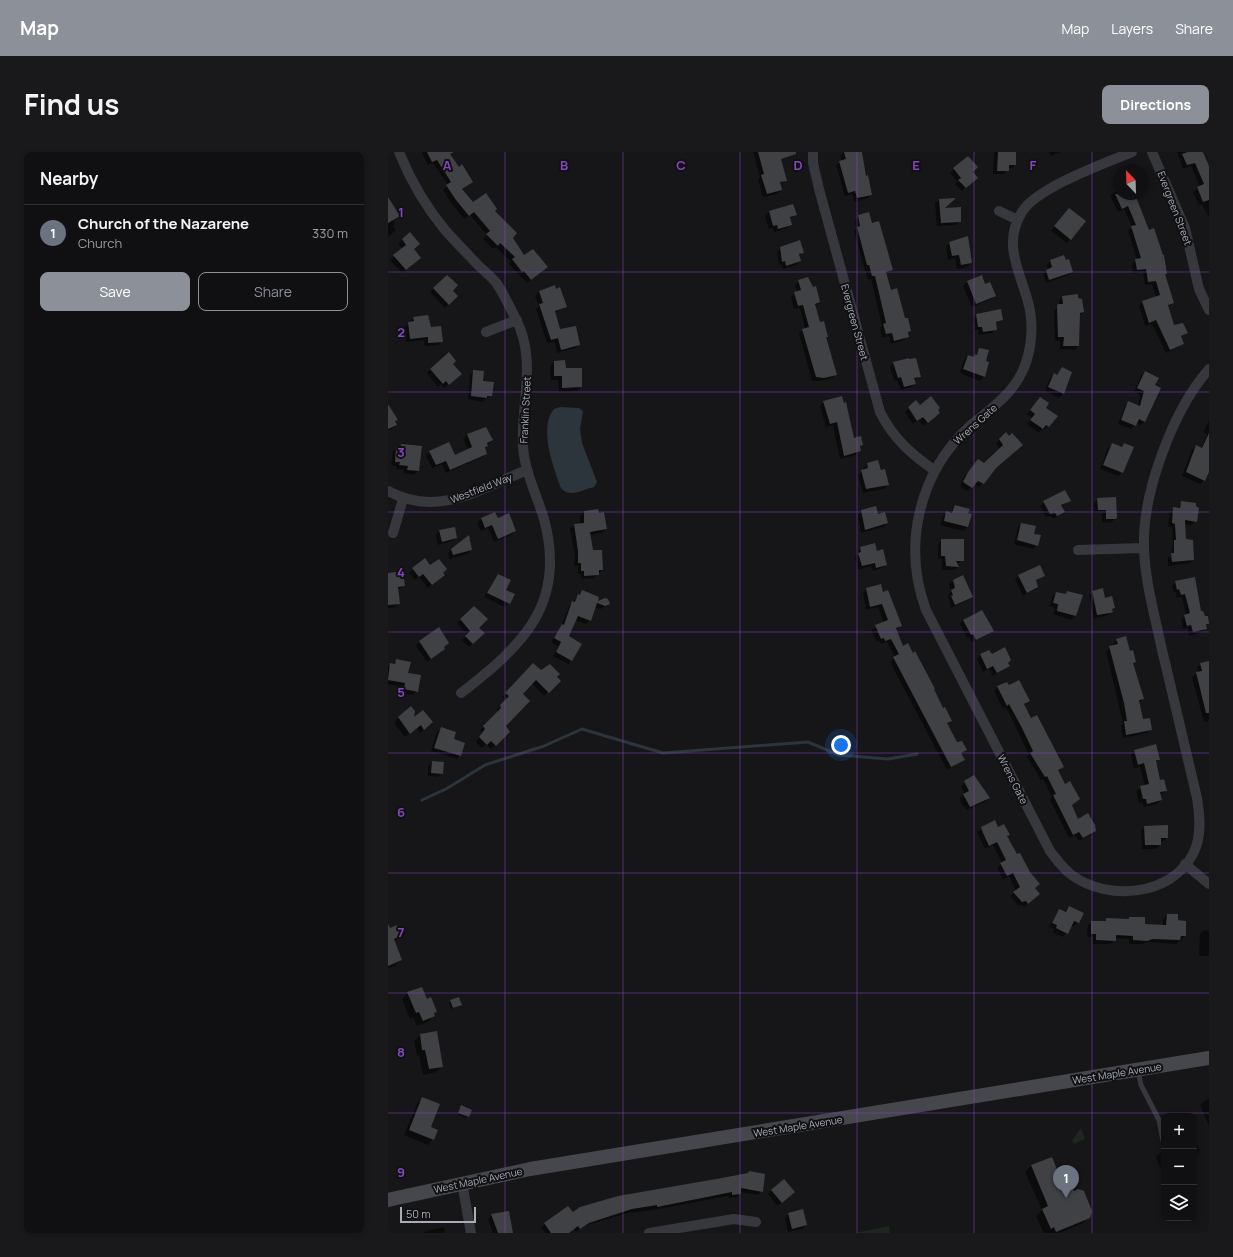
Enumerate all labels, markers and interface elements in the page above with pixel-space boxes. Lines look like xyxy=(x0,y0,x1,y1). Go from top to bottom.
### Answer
text: Map xyxy=(20,15,59,41)
text: Map xyxy=(1061,19,1089,38)
text: Layers xyxy=(1111,19,1153,38)
text: Share xyxy=(1175,19,1213,38)
text: Find us xyxy=(24,85,119,123)
button: Directions xyxy=(1102,85,1209,124)
text: A xyxy=(443,156,452,174)
text: B xyxy=(560,156,568,174)
text: C xyxy=(676,156,686,174)
text: D xyxy=(793,156,803,174)
text: E xyxy=(912,156,920,174)
text: F xyxy=(1030,156,1037,174)
north arrow xyxy=(1113,164,1149,200)
text: Nearby xyxy=(40,167,98,190)
street label: Evergreen Street xyxy=(1154,169,1196,247)
text: 1 xyxy=(398,203,404,221)
text: Church of the Nazarene xyxy=(78,213,249,234)
text: 1 xyxy=(50,224,56,242)
text: 330 m xyxy=(312,224,348,242)
text: Church xyxy=(78,234,122,252)
button: Save xyxy=(40,272,190,311)
button: Share xyxy=(198,272,348,311)
street label: Evergreen Street xyxy=(838,282,872,362)
text: 2 xyxy=(397,323,405,341)
street label: Franklin Street xyxy=(516,376,534,444)
street label: Wrens Gate xyxy=(950,401,1000,447)
text: 3 xyxy=(397,443,405,461)
street label: Westfield Way xyxy=(448,469,515,506)
text: 4 xyxy=(397,563,405,581)
text: 5 xyxy=(397,683,405,701)
your location xyxy=(831,735,851,755)
street label: Wrens Gate xyxy=(995,752,1032,806)
text: 6 xyxy=(397,803,405,821)
text: 7 xyxy=(398,923,405,941)
text: 8 xyxy=(397,1043,405,1061)
street label: West Maple Avenue xyxy=(1071,1059,1163,1087)
street label: West Maple Avenue xyxy=(752,1112,844,1140)
map controls xyxy=(1161,1113,1197,1221)
button: + xyxy=(1161,1113,1197,1149)
button: − xyxy=(1161,1149,1197,1185)
text: 9 xyxy=(397,1163,405,1181)
street label: West Maple Avenue xyxy=(432,1164,524,1196)
pin: 1 xyxy=(1053,1165,1079,1198)
button: layers xyxy=(1161,1185,1197,1221)
scale bar xyxy=(400,1205,476,1224)
text: 50 m xyxy=(406,1206,431,1221)

